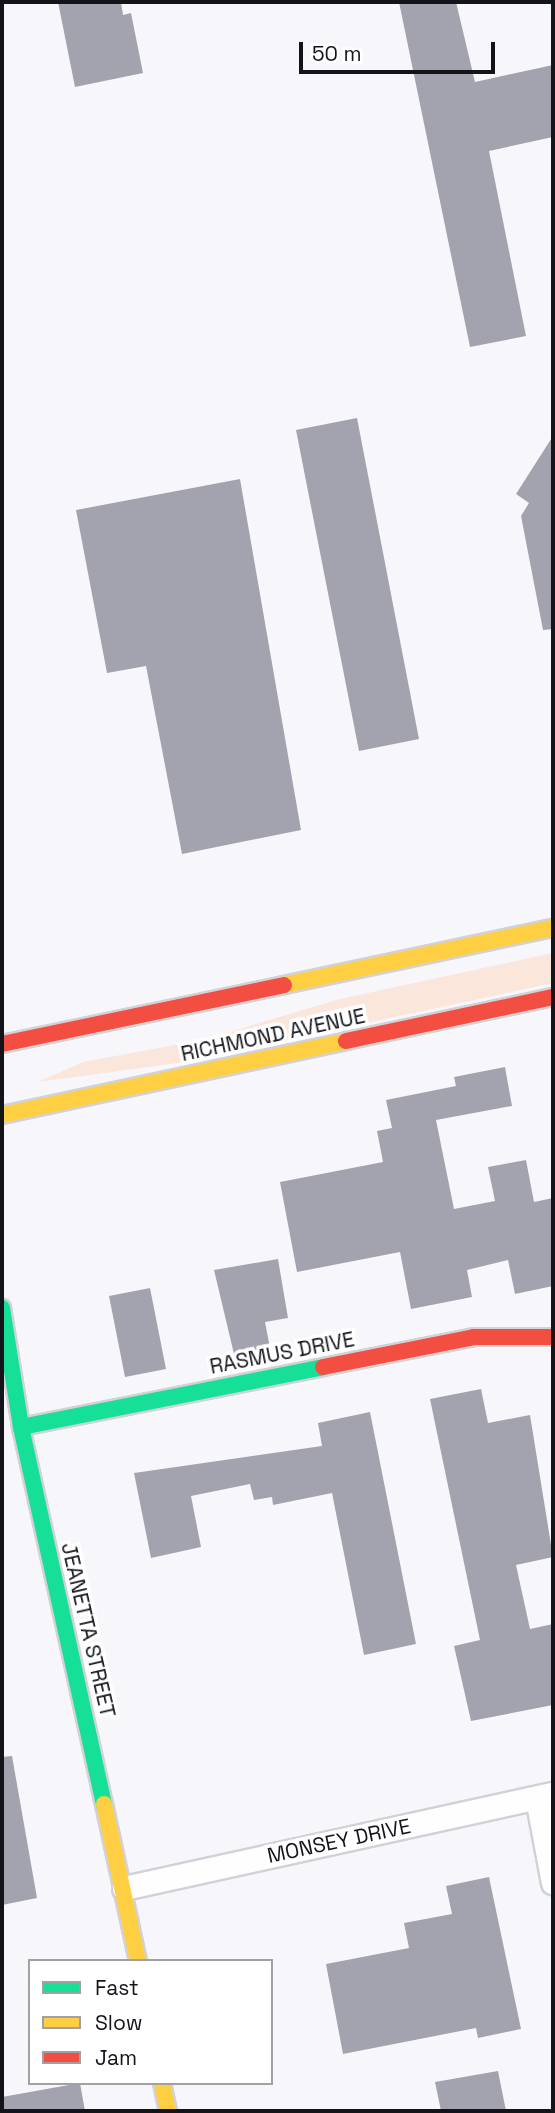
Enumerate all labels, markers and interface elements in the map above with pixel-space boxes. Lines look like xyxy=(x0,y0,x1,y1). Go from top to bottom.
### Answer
scale bar xyxy=(303,28,499,72)
text: 50 m xyxy=(312,40,362,67)
street label: RICHMOND AVENUE xyxy=(179,1003,367,1067)
street label: RASMUS DRIVE xyxy=(208,1327,356,1379)
street label: JEANETTA STREET xyxy=(56,1540,120,1720)
street label: MONSEY DRIVE xyxy=(265,1813,413,1869)
legend xyxy=(28,1959,273,2085)
text: Fast xyxy=(95,1974,139,2001)
text: Slow xyxy=(95,2009,143,2036)
text: Jam xyxy=(95,2044,137,2071)

